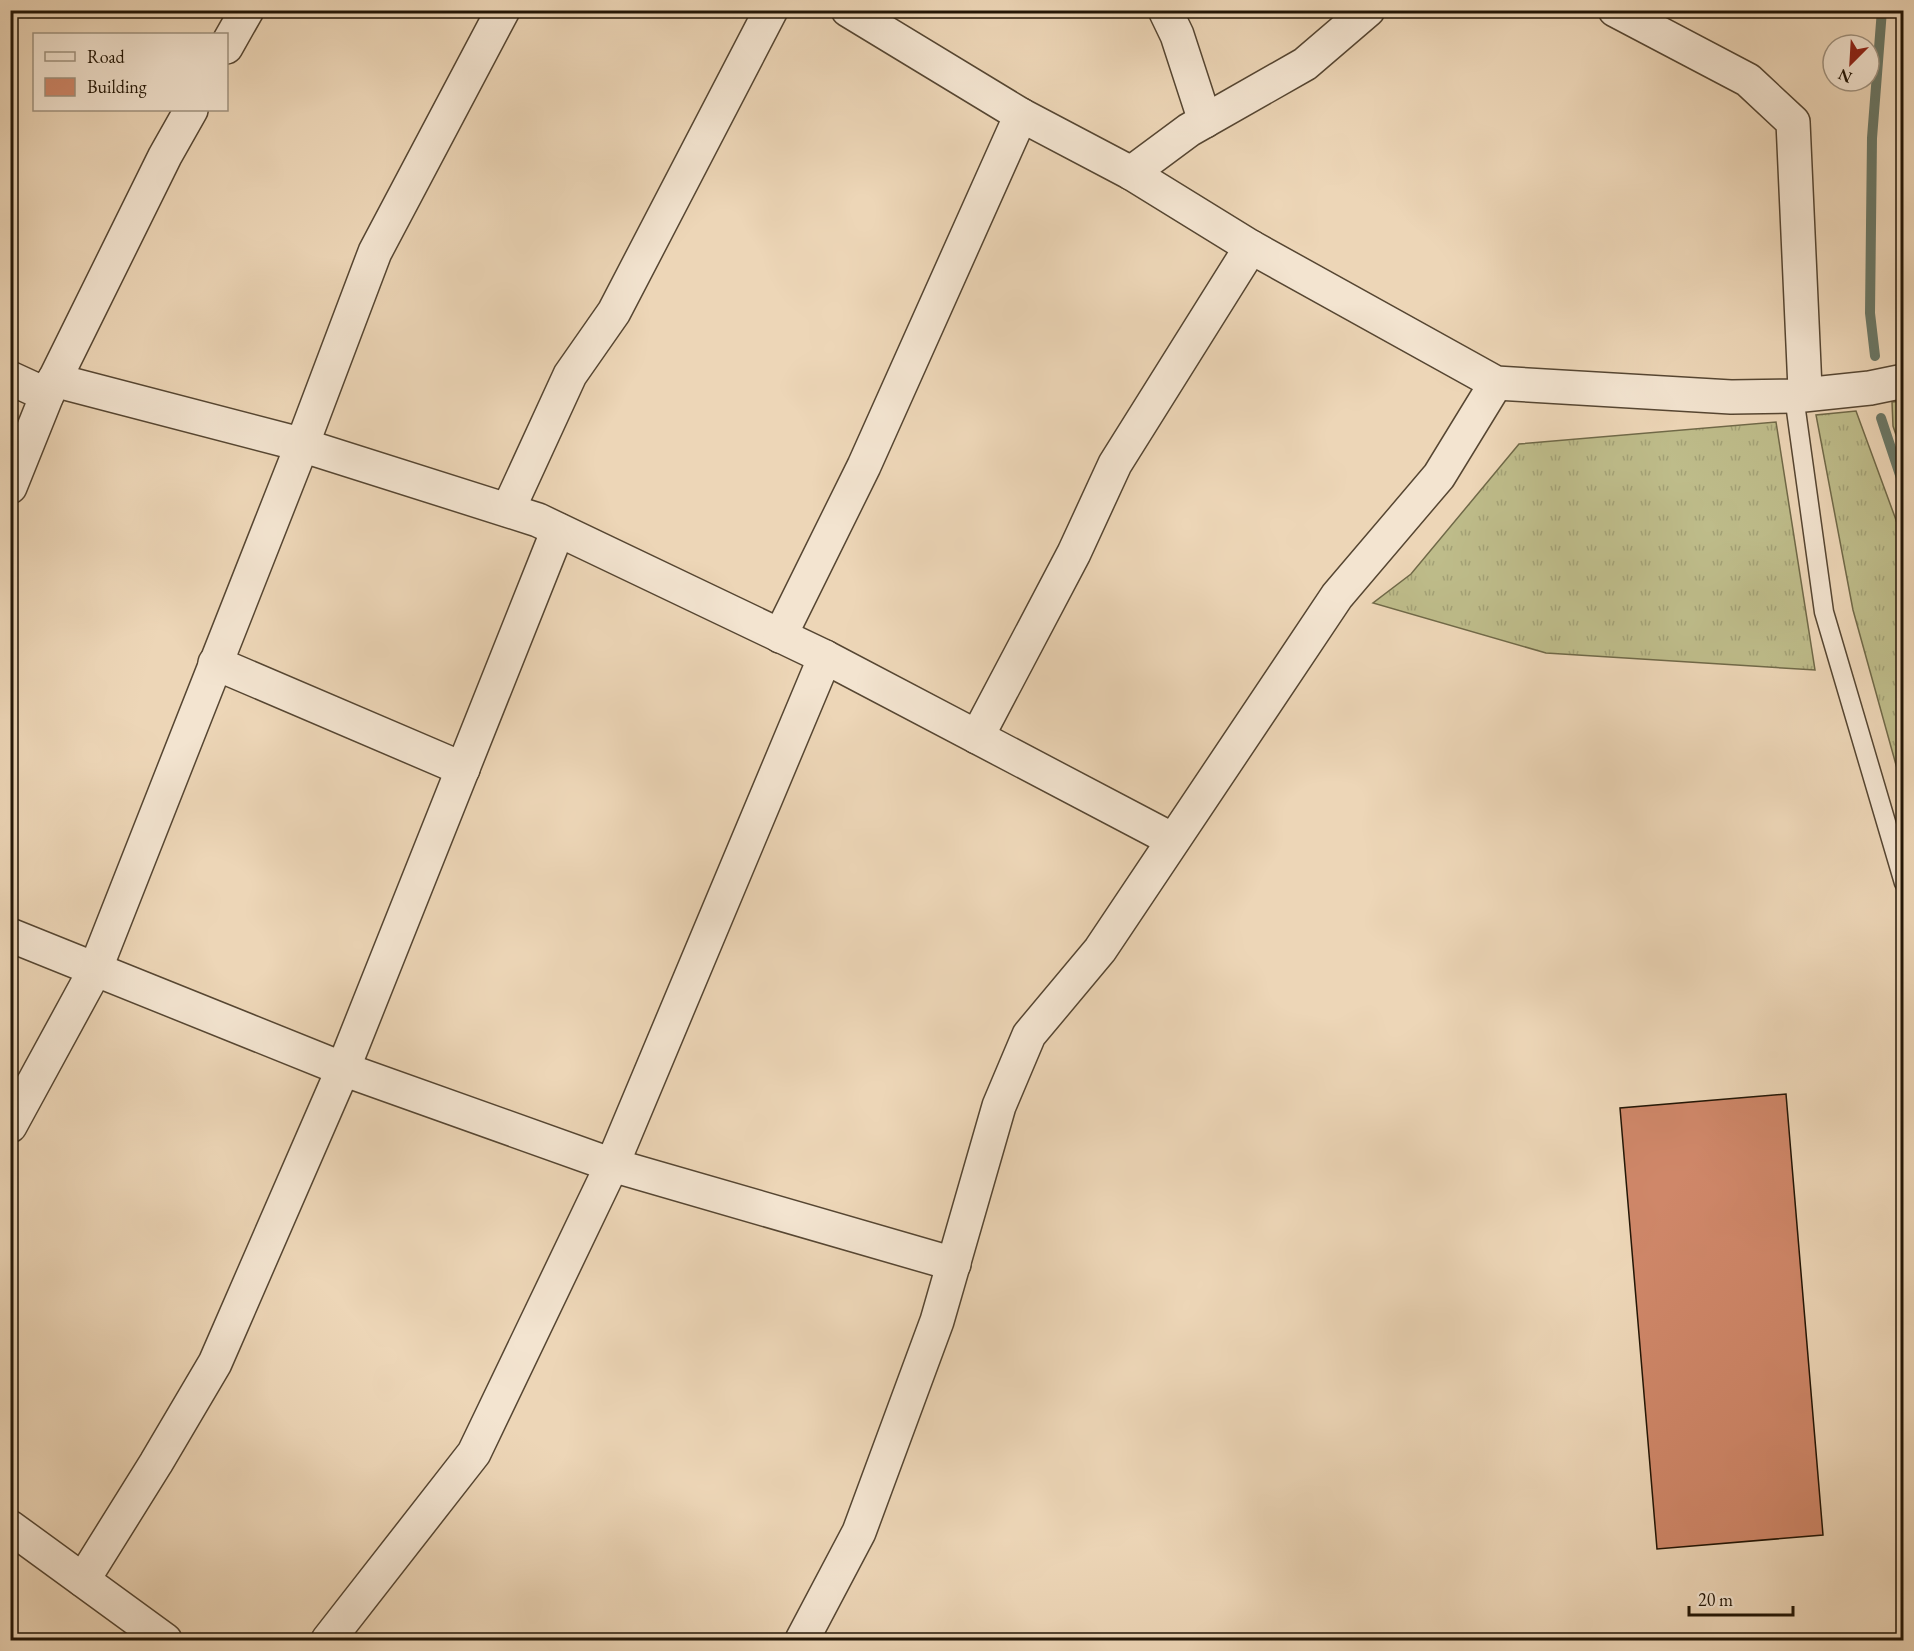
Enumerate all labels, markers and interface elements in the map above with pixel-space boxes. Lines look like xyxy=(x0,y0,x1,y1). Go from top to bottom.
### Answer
legend xyxy=(33,33,228,111)
north arrow xyxy=(1821,33,1881,93)
text: Road xyxy=(87,45,126,68)
text: N xyxy=(1835,64,1855,88)
text: Building xyxy=(87,75,147,98)
scale bar xyxy=(1689,1579,1792,1617)
text: 20 m xyxy=(1698,1588,1733,1611)

